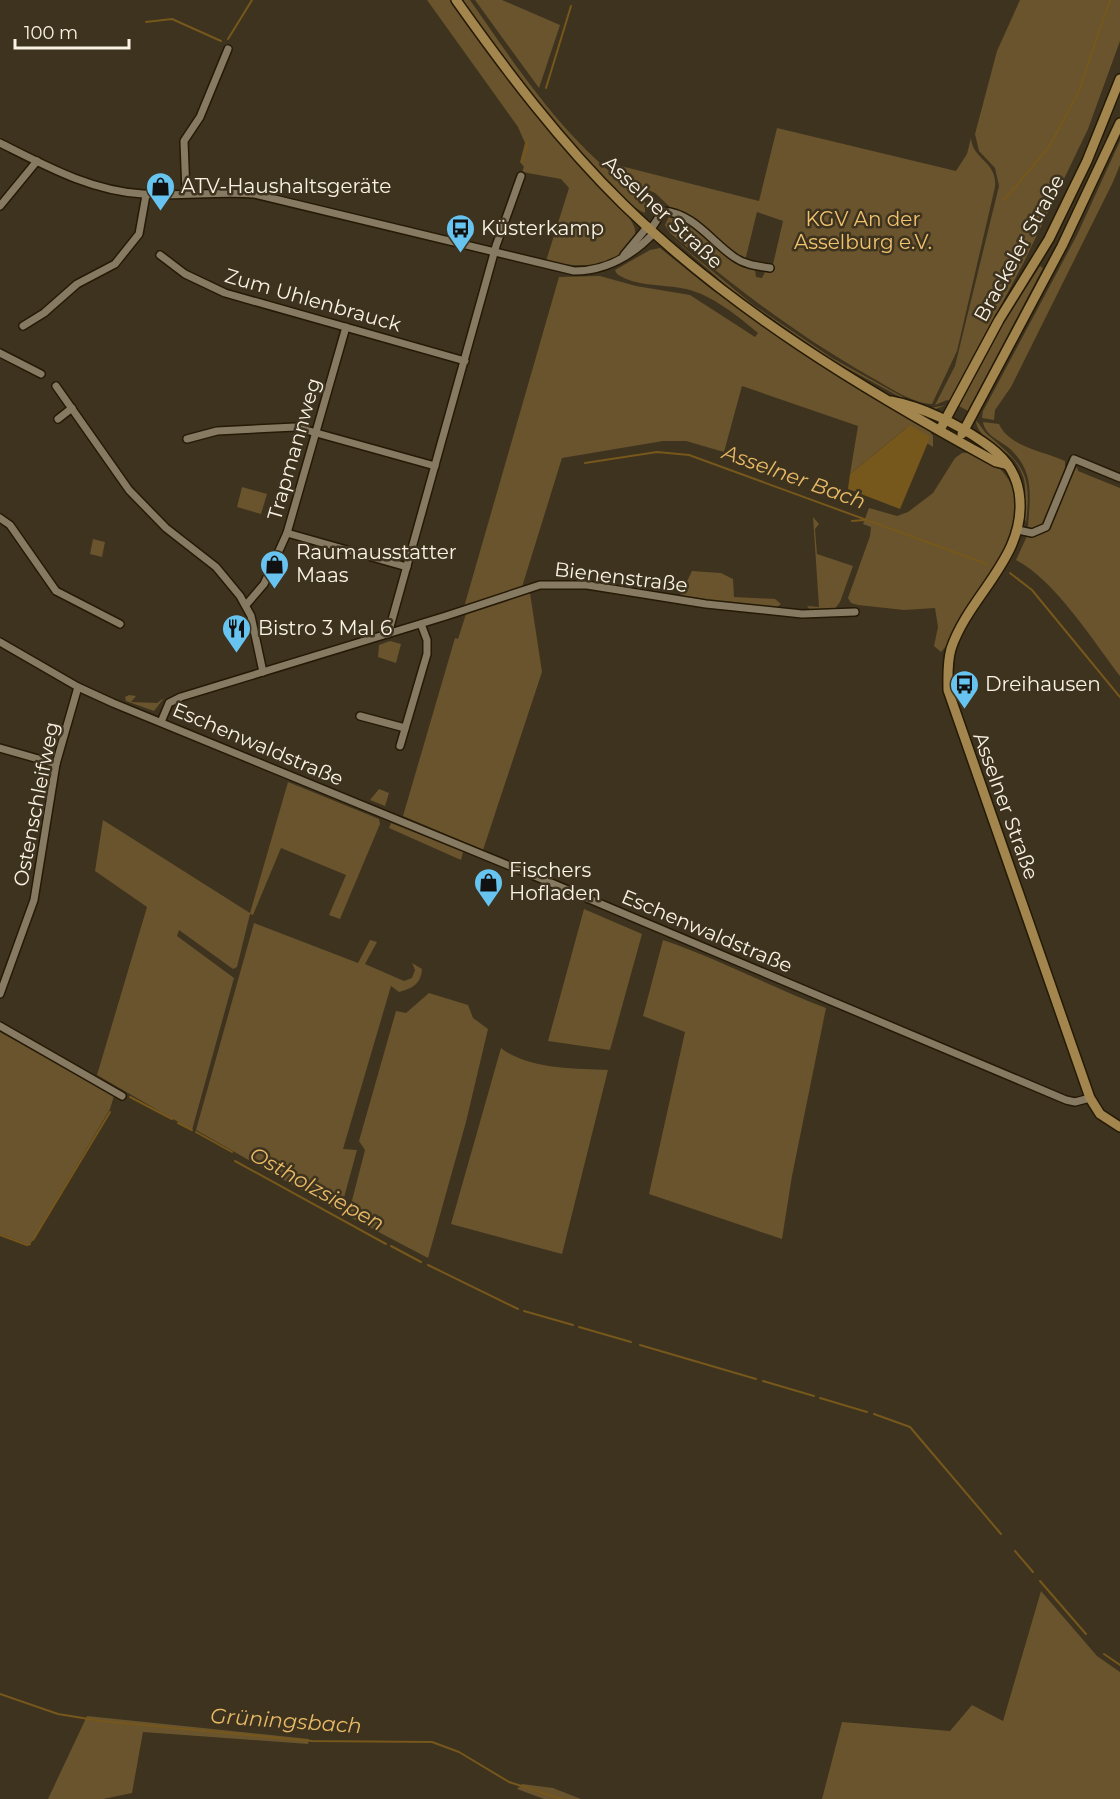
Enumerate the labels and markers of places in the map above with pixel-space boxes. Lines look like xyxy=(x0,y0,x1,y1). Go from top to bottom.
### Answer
shop icon: ATV-Haushaltsgeräte xyxy=(144,170,176,212)
place label: ATV-Haushaltsgeräte xyxy=(181,174,391,198)
bus stop icon: Küsterkamp xyxy=(444,212,476,254)
place label: Küsterkamp xyxy=(481,216,604,240)
place label: Raumausstatter Maas xyxy=(296,540,457,587)
shop icon: Raumausstatter Maas xyxy=(259,548,291,590)
restaurant icon: Bistro 3 Mal 6 xyxy=(221,612,253,654)
place label: Bistro 3 Mal 6 xyxy=(258,616,392,640)
bus stop icon: Dreihausen xyxy=(948,668,980,710)
place label: Dreihausen xyxy=(985,672,1101,696)
place label: Fischers Hofladen xyxy=(509,858,601,905)
shop icon: Fischers Hofladen xyxy=(472,866,504,908)

